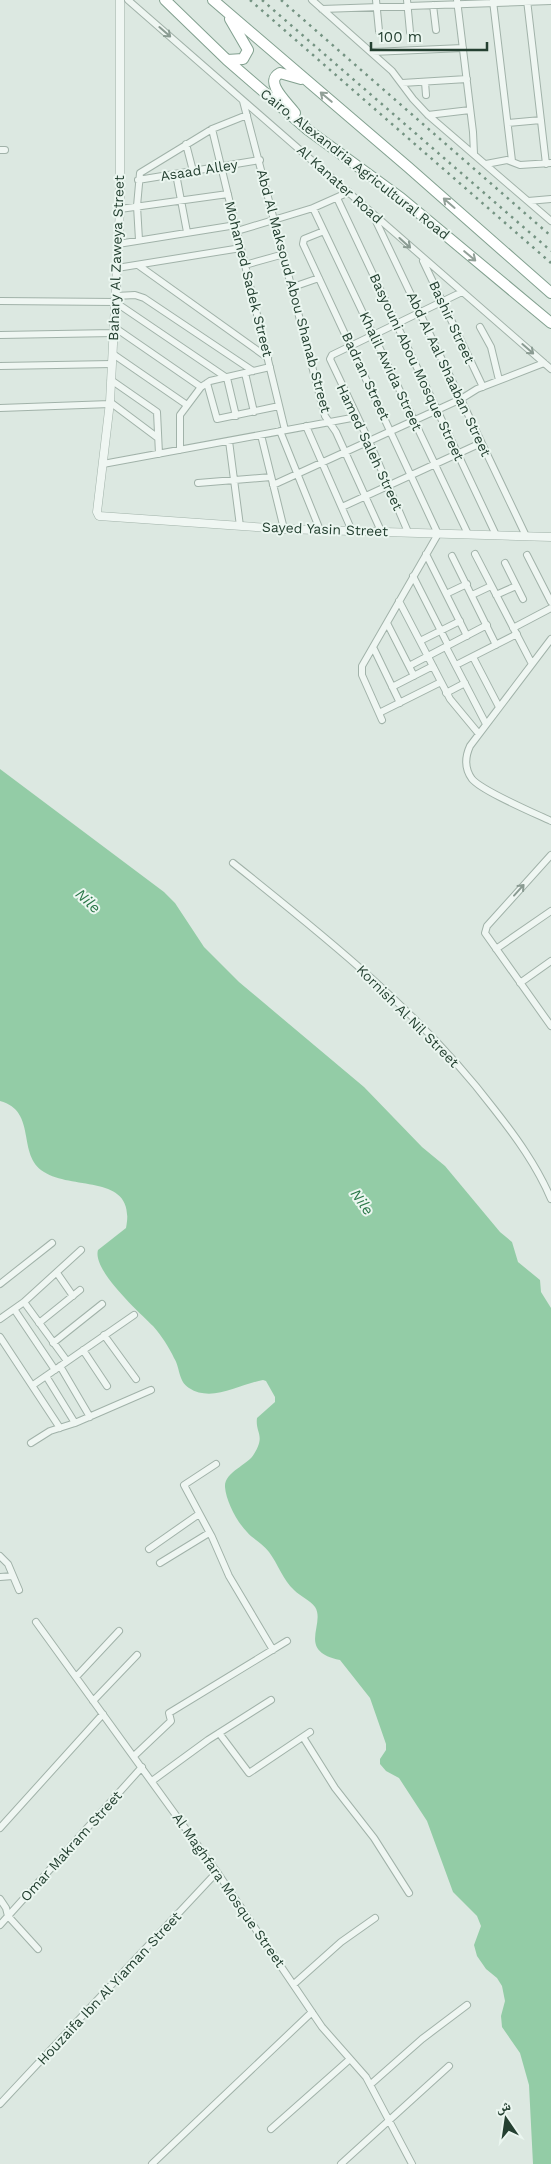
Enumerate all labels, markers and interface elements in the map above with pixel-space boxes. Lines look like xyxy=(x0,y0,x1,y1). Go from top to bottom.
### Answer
scale bar xyxy=(371,20,487,52)
one-way arrow xyxy=(158,26,171,38)
text: 100 m xyxy=(378,28,422,46)
street label: Cairo, Alexandria Agricultural Road xyxy=(257,85,453,243)
one-way arrow xyxy=(319,91,332,102)
street label: Al Kanater Road xyxy=(294,141,386,227)
street label: Asaad Alley xyxy=(159,156,240,184)
street label: Abd Al Maksoud Abou Shanab Street xyxy=(254,167,334,415)
street label: Bahary Al Zaweya Street xyxy=(105,175,127,341)
one-way arrow xyxy=(443,197,456,208)
street label: Mohamed Sadek Street xyxy=(222,199,276,359)
one-way arrow xyxy=(399,237,412,249)
one-way arrow xyxy=(463,250,476,261)
street label: Basyouni Abou Mosque Street xyxy=(366,271,468,463)
street label: Bashir Street xyxy=(426,278,478,366)
street label: Abd Al Aal Shaaban Street xyxy=(404,289,494,459)
street label: Khalil Awida Street xyxy=(356,309,426,433)
street label: Badran Street xyxy=(339,330,393,422)
one-way arrow xyxy=(521,344,534,355)
street label: Hamed Saleh Street xyxy=(334,381,406,513)
street label: Sayed Yasin Street xyxy=(262,519,388,539)
one-way arrow xyxy=(513,884,525,897)
water label: Nile xyxy=(72,885,104,917)
street label: Kornish Al Nil Street xyxy=(354,962,462,1070)
water label: Nile xyxy=(347,1186,377,1218)
street label: Omar Makram Street xyxy=(17,1787,125,1905)
street label: Al Maghfara Mosque Street xyxy=(170,1810,289,1970)
street label: Houzaifa Ibn Al Yiaman Street xyxy=(34,1908,184,2068)
north arrow xyxy=(481,2094,531,2144)
text: ش xyxy=(494,2097,512,2117)

